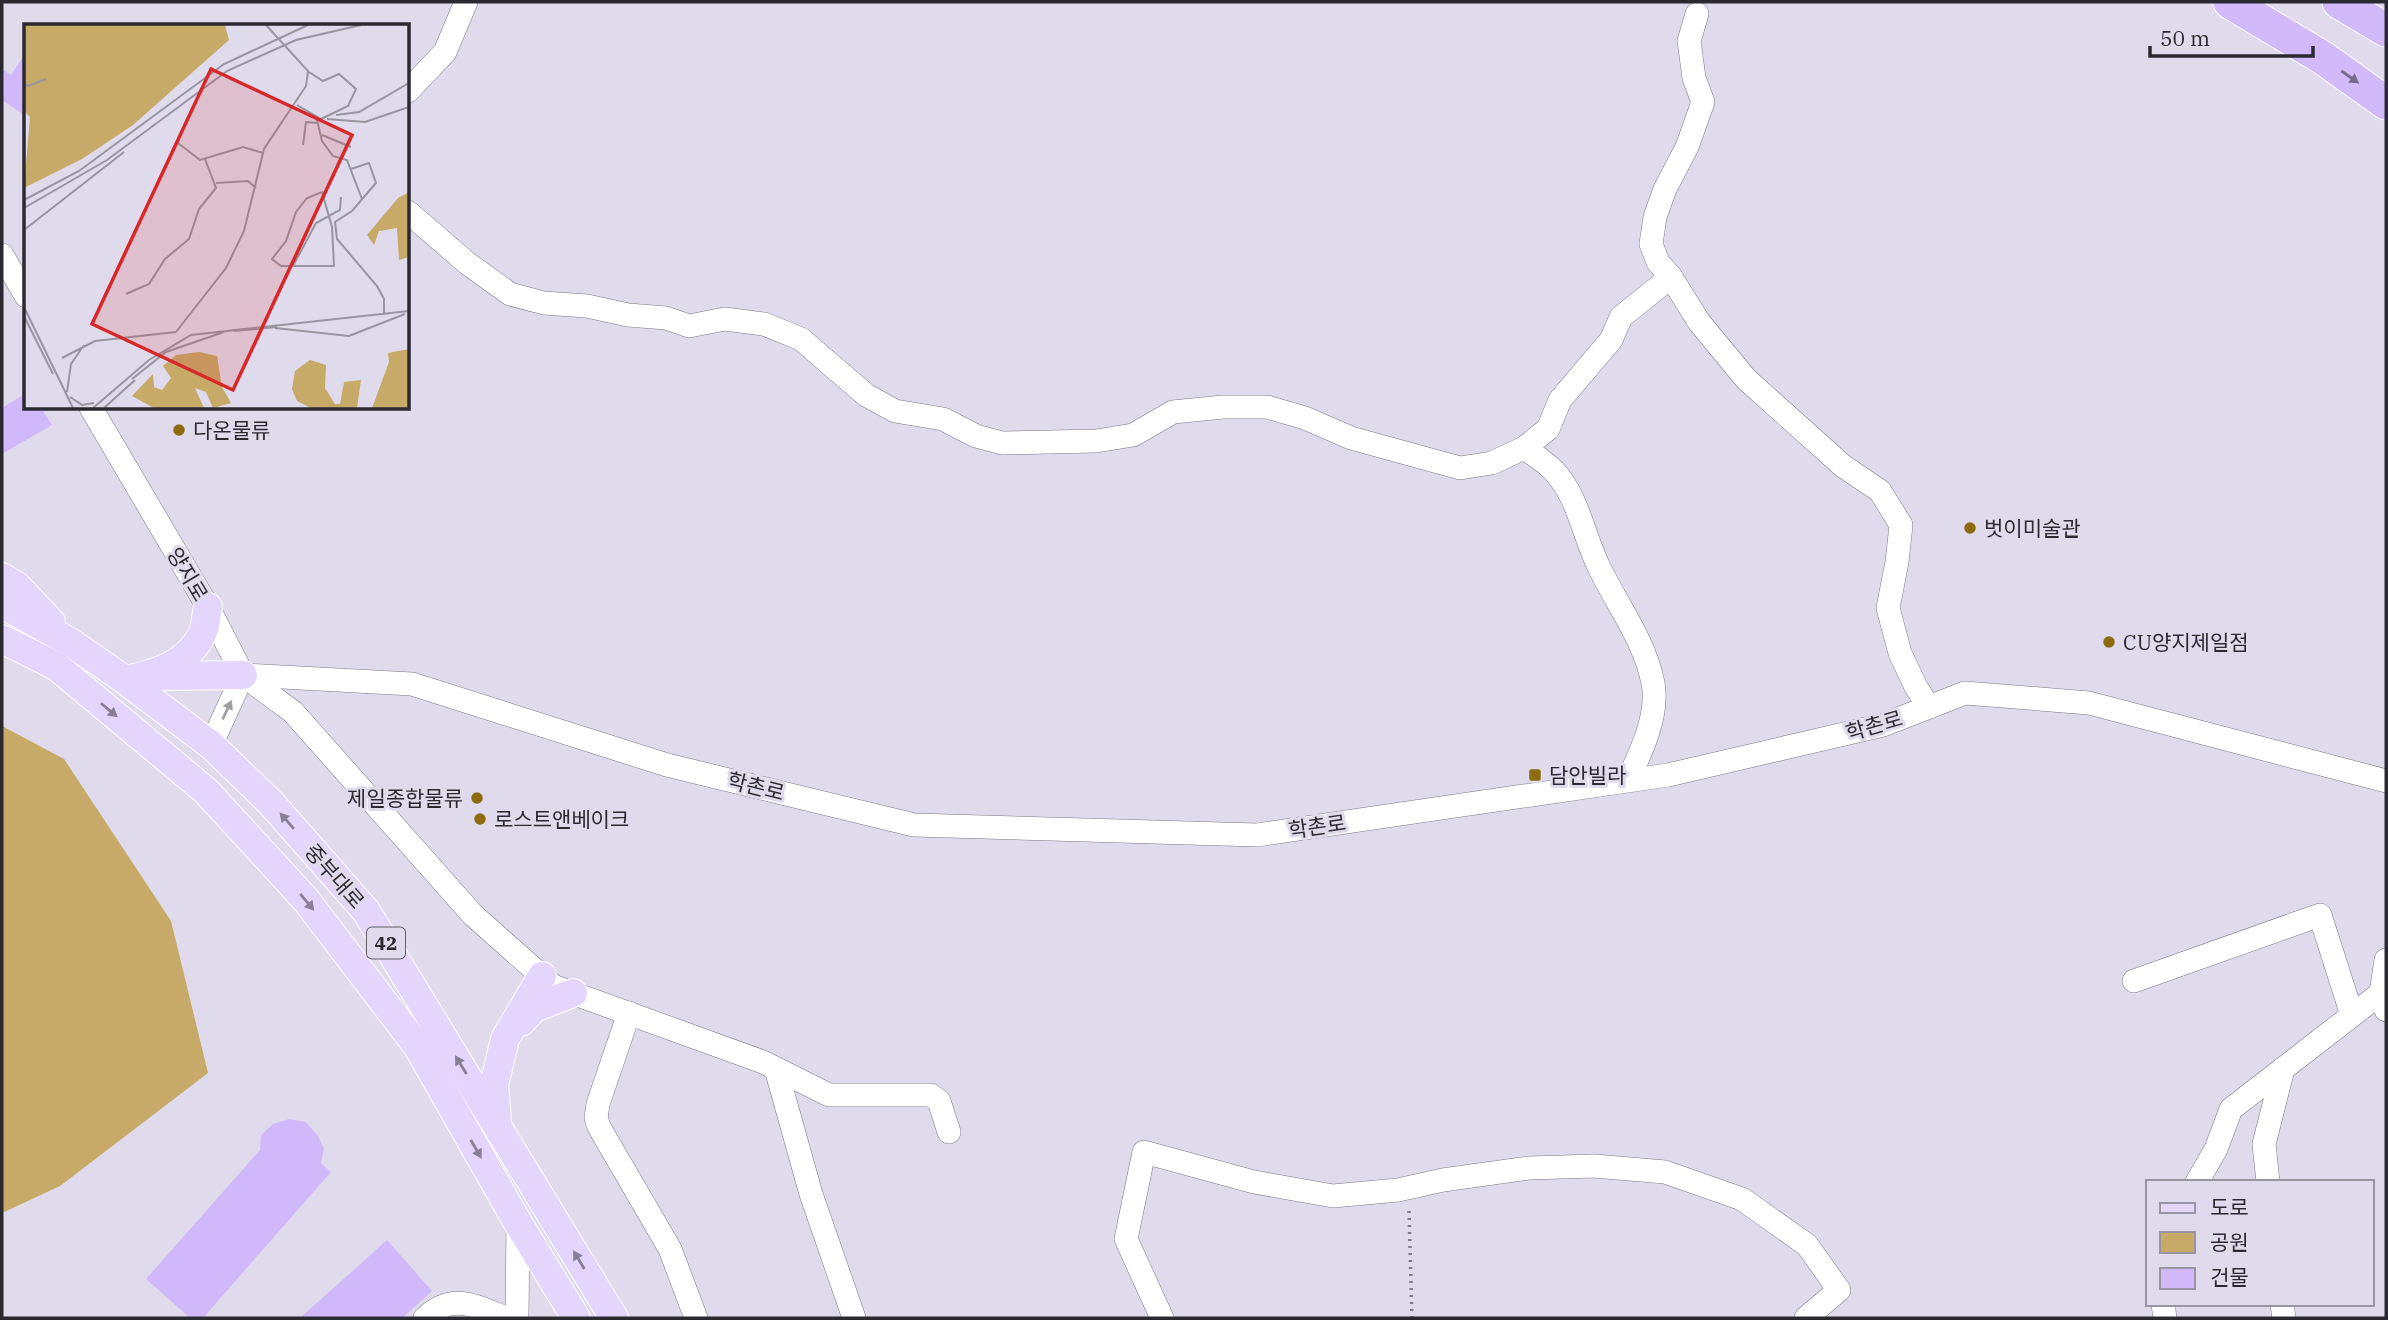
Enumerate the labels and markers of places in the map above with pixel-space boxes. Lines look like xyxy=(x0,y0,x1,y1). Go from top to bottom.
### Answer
place label: 다온물류 xyxy=(193,416,270,444)
marker: 다온물류 xyxy=(171,422,187,438)
place label: 벗이미술관 xyxy=(1984,514,2081,542)
marker: 벗이미술관 xyxy=(1962,520,1978,536)
place label: CU양지제일점 xyxy=(2123,628,2249,656)
marker: CU양지제일점 xyxy=(2101,634,2117,650)
place label: 담안빌라 xyxy=(1549,761,1626,789)
marker: 담안빌라 xyxy=(1527,767,1543,783)
place label: 제일종합물류 xyxy=(347,784,463,812)
marker: 제일종합물류 xyxy=(469,790,485,806)
place label: 로스트앤베이크 xyxy=(494,805,629,833)
marker: 로스트앤베이크 xyxy=(472,811,488,827)

